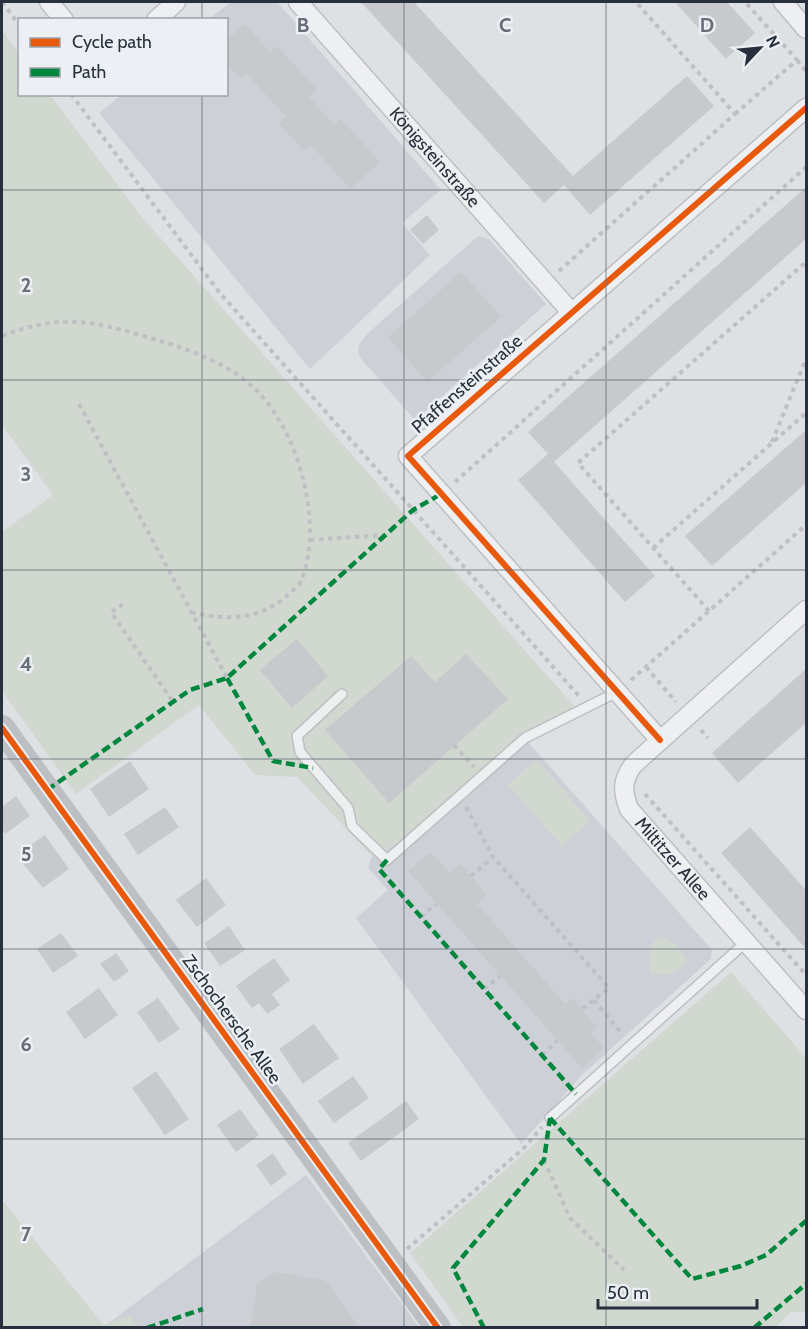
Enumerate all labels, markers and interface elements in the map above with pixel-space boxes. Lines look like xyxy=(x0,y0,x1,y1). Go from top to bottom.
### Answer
text: B xyxy=(297,13,309,37)
text: C xyxy=(499,13,511,37)
text: D xyxy=(700,13,714,37)
legend xyxy=(18,18,228,96)
north arrow xyxy=(730,18,790,78)
text: Cycle path xyxy=(72,31,152,53)
text: N xyxy=(762,32,784,51)
text: Path xyxy=(72,61,106,83)
street label: Königsteinstraße xyxy=(385,103,485,212)
text: 2 xyxy=(21,273,31,297)
street label: Pfaffensteinstraße xyxy=(407,330,527,438)
text: 3 xyxy=(21,462,31,486)
text: 4 xyxy=(20,652,32,676)
street label: Miltitzer Allee xyxy=(630,812,715,905)
text: 5 xyxy=(21,842,31,866)
street label: Zschochersche Allee xyxy=(178,950,286,1088)
text: 6 xyxy=(20,1032,32,1056)
text: 7 xyxy=(21,1222,32,1246)
scale bar xyxy=(598,1272,757,1310)
text: 50 m xyxy=(607,1282,649,1304)

